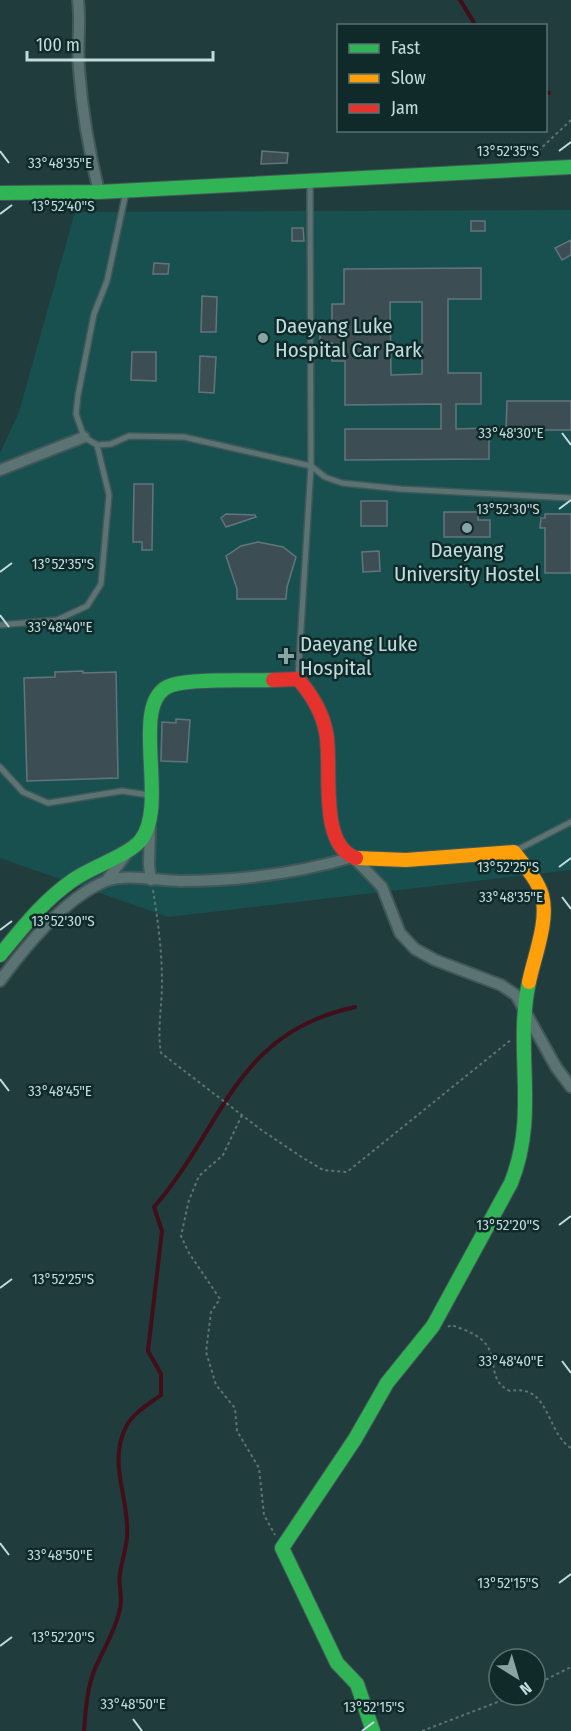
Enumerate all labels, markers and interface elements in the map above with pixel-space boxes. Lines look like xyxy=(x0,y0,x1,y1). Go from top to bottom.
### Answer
scale bar xyxy=(27,24,213,62)
legend xyxy=(337,24,547,132)
text: 100 m xyxy=(36,34,80,56)
text: Fast xyxy=(391,37,420,59)
text: Slow xyxy=(391,67,426,89)
text: Jam xyxy=(391,97,419,119)
text: 13°52'35"S xyxy=(477,142,539,160)
text: 33°48'35"E xyxy=(28,154,92,172)
text: 13°52'40"S xyxy=(31,197,95,215)
place label: Daeyang Luke Hospital Car Park xyxy=(275,313,422,363)
marker: Daeyang Luke Hospital Car Park xyxy=(256,331,270,345)
text: 33°48'30"E xyxy=(478,424,544,442)
text: 13°52'30"S xyxy=(476,500,540,518)
marker: Daeyang University Hostel xyxy=(460,521,474,535)
place label: Daeyang University Hostel xyxy=(394,537,540,587)
text: 13°52'35"S xyxy=(32,555,94,573)
text: 33°48'40"E xyxy=(27,618,93,636)
place label: Daeyang Luke Hospital xyxy=(300,631,418,681)
marker: Daeyang Luke Hospital xyxy=(277,647,295,665)
text: 13°52'25"S xyxy=(477,858,539,876)
text: 33°48'35"E xyxy=(479,888,543,906)
text: 13°52'30"S xyxy=(31,912,95,930)
text: 33°48'45"E xyxy=(28,1082,92,1100)
text: 13°52'20"S xyxy=(476,1216,540,1234)
text: 13°52'25"S xyxy=(32,1270,94,1288)
text: 33°48'40"E xyxy=(478,1352,544,1370)
text: 33°48'50"E xyxy=(27,1546,93,1564)
text: 13°52'15"S xyxy=(477,1574,539,1592)
text: 13°52'20"S xyxy=(31,1628,95,1646)
north arrow xyxy=(487,1647,547,1707)
text: N xyxy=(516,1678,535,1699)
text: 33°48'50"E xyxy=(100,1695,166,1713)
text: 13°52'15"S xyxy=(343,1698,405,1716)

